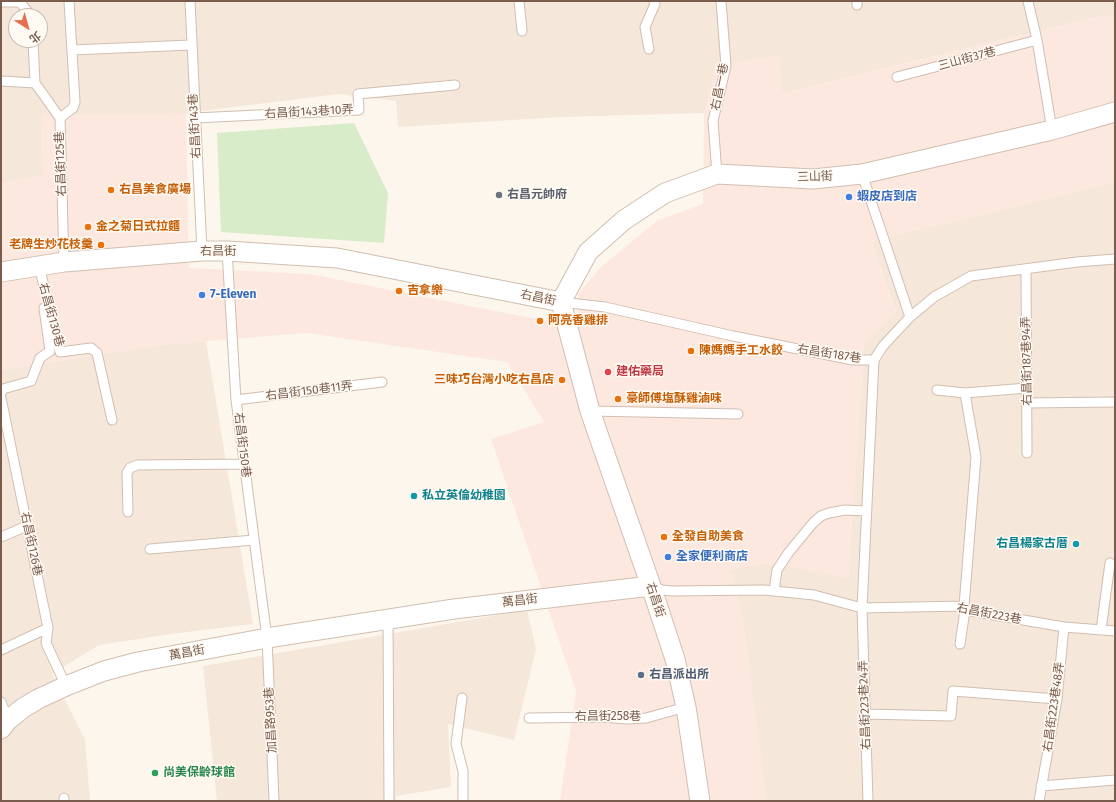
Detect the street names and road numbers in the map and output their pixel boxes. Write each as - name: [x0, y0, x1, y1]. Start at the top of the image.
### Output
- street label: 三山街37巷: [937, 44, 997, 74]
- street label: 右昌一巷: [708, 62, 732, 112]
- street label: 右昌街143巷: [186, 93, 204, 159]
- street label: 右昌街143巷10弄: [264, 102, 354, 122]
- street label: 右昌街125巷: [53, 131, 69, 197]
- street label: 三山街: [797, 169, 833, 185]
- street label: 右昌街: [200, 245, 236, 259]
- street label: 右昌街130巷: [36, 281, 66, 349]
- street label: 右昌街: [519, 287, 557, 309]
- street label: 右昌街187巷94弄: [1019, 316, 1035, 406]
- street label: 右昌街187巷: [796, 342, 862, 366]
- street label: 右昌街150巷11弄: [264, 378, 354, 404]
- street label: 右昌街150巷: [231, 411, 253, 479]
- street label: 右昌街126巷: [17, 510, 45, 578]
- street label: 右昌街: [643, 581, 667, 619]
- street label: 萬昌街: [501, 592, 539, 610]
- street label: 右昌街223巷: [955, 601, 1023, 627]
- street label: 萬昌街: [168, 642, 206, 664]
- street label: 右昌街223巷24弄: [856, 660, 874, 750]
- street label: 右昌街223巷48弄: [1041, 661, 1067, 753]
- street label: 加昌路953巷: [262, 687, 280, 753]
- street label: 右昌街258巷: [575, 710, 641, 724]

